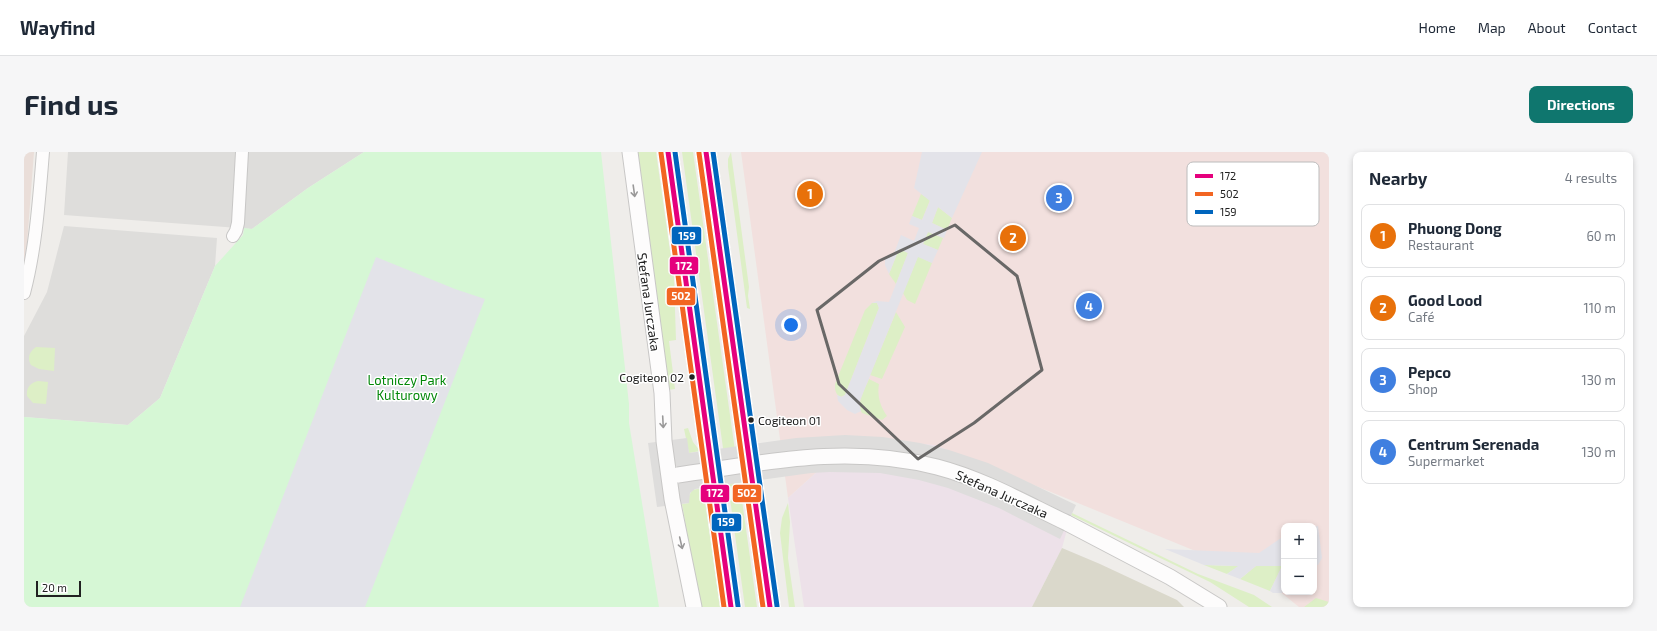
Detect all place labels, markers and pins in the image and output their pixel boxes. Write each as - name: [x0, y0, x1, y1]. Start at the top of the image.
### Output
- pin: 1: [797, 179, 823, 209]
- pin: 3: [1046, 183, 1072, 213]
- pin: 2: [1000, 223, 1026, 253]
- pin: 4: [1076, 291, 1102, 321]
- place label: Cogiteon 02: [619, 370, 684, 384]
- marker: Cogiteon 02: [687, 372, 697, 382]
- place label: Cogiteon 01: [758, 413, 821, 427]
- marker: Cogiteon 01: [746, 415, 756, 425]

